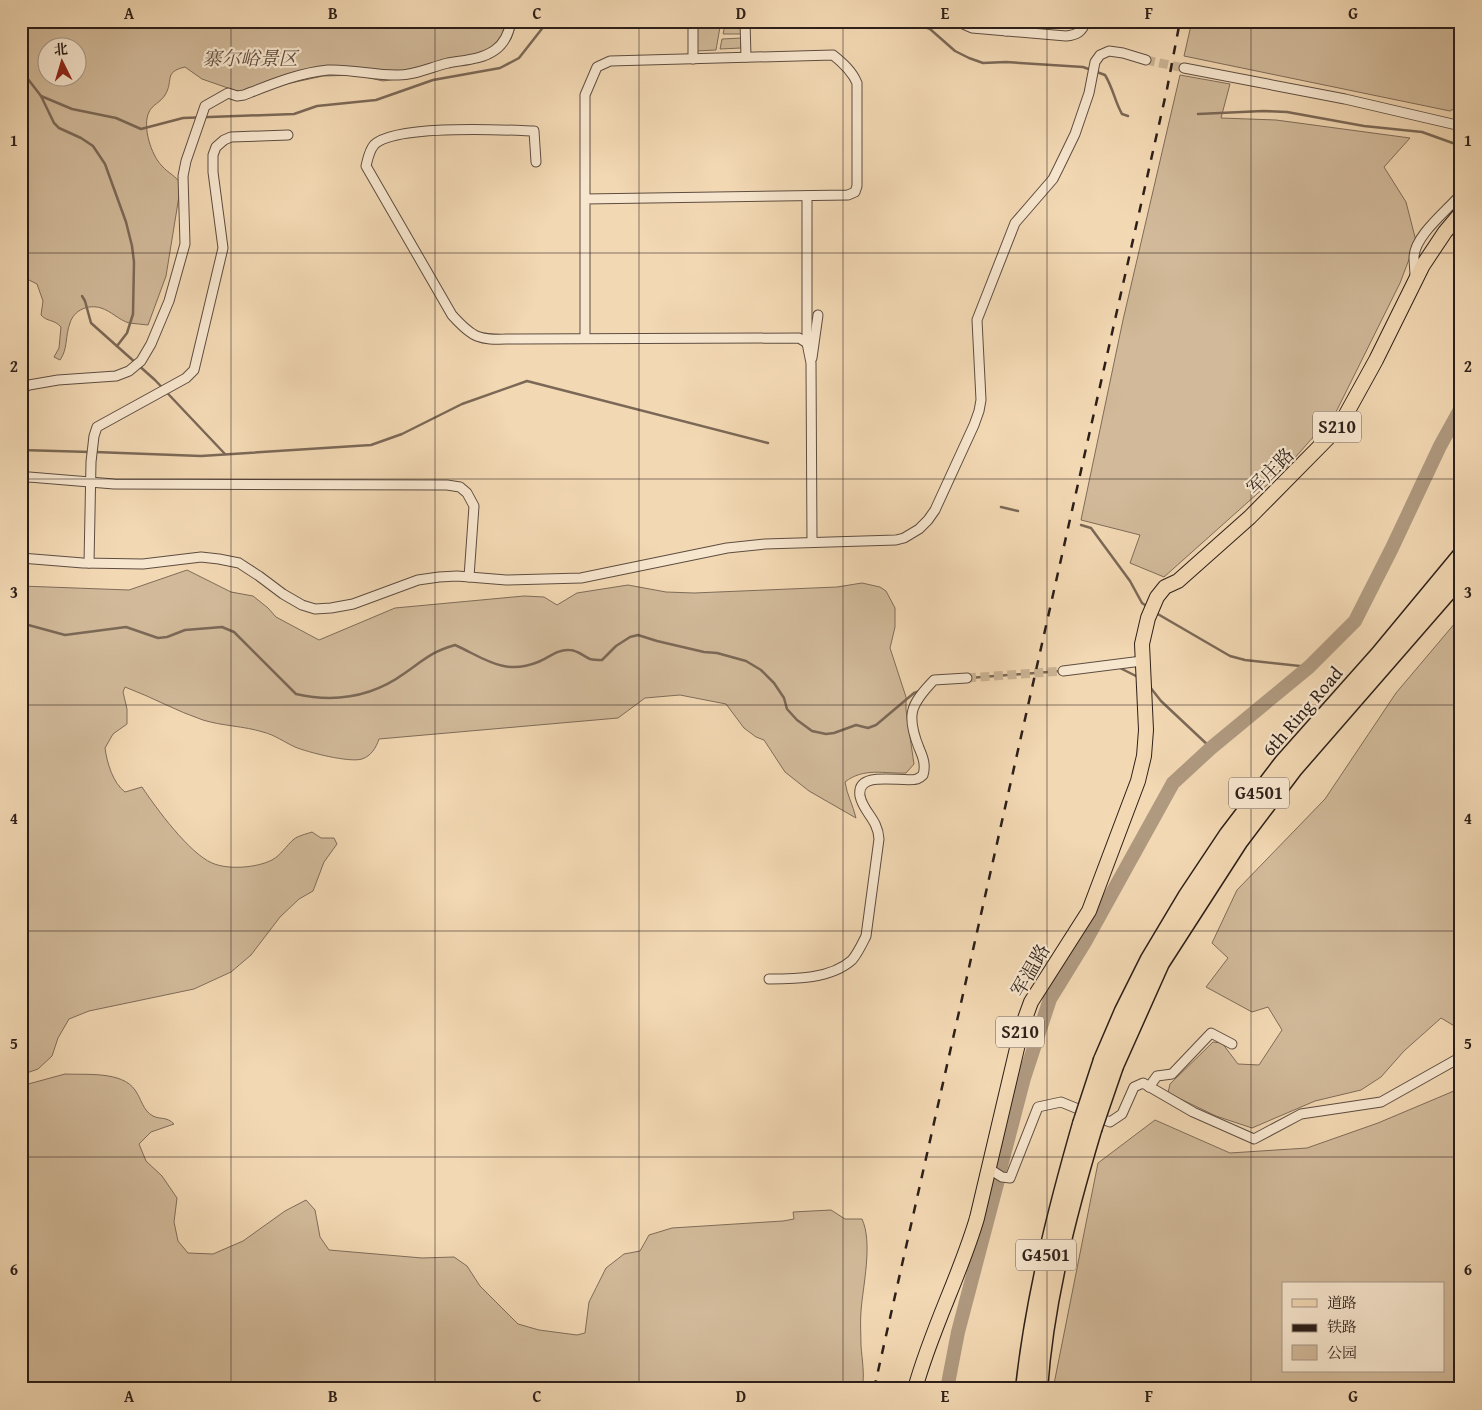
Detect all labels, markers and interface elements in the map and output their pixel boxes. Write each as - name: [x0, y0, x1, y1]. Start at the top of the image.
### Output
- text: A: [124, 1, 135, 25]
- text: B: [328, 1, 338, 25]
- text: C: [532, 1, 542, 25]
- text: D: [736, 1, 746, 25]
- text: E: [941, 1, 950, 25]
- text: F: [1145, 1, 1153, 25]
- text: G: [1348, 1, 1358, 25]
- north arrow: [38, 38, 88, 88]
- text: 北: [53, 38, 69, 60]
- park label: 寨尔峪景区: [202, 44, 300, 72]
- text: 1: [10, 128, 18, 152]
- text: 1: [1464, 128, 1472, 152]
- text: 2: [10, 354, 18, 378]
- text: 2: [1464, 354, 1472, 378]
- road number: S210: [1313, 412, 1361, 442]
- street label: 军庄路: [1240, 441, 1300, 501]
- text: 3: [10, 580, 18, 604]
- text: 3: [1464, 580, 1472, 604]
- street label: 6th Ring Road: [1255, 659, 1350, 762]
- road number: G4501: [1229, 778, 1289, 808]
- text: 4: [10, 806, 18, 830]
- text: 4: [1464, 806, 1472, 830]
- street label: 军温路: [1004, 938, 1056, 1002]
- road number: S210: [996, 1016, 1044, 1048]
- text: 5: [10, 1031, 18, 1055]
- text: 5: [1464, 1031, 1472, 1055]
- road number: G4501: [1016, 1240, 1076, 1270]
- text: 6: [10, 1257, 18, 1281]
- text: 6: [1464, 1257, 1472, 1281]
- legend: [1282, 1282, 1444, 1372]
- text: 道路: [1327, 1292, 1357, 1313]
- text: 铁路: [1327, 1316, 1357, 1337]
- text: 公园: [1327, 1342, 1357, 1363]
- text: A: [124, 1384, 135, 1408]
- text: B: [328, 1384, 338, 1408]
- text: C: [532, 1384, 542, 1408]
- text: D: [736, 1384, 746, 1408]
- text: E: [941, 1384, 950, 1408]
- text: F: [1145, 1384, 1153, 1408]
- text: G: [1348, 1384, 1358, 1408]

